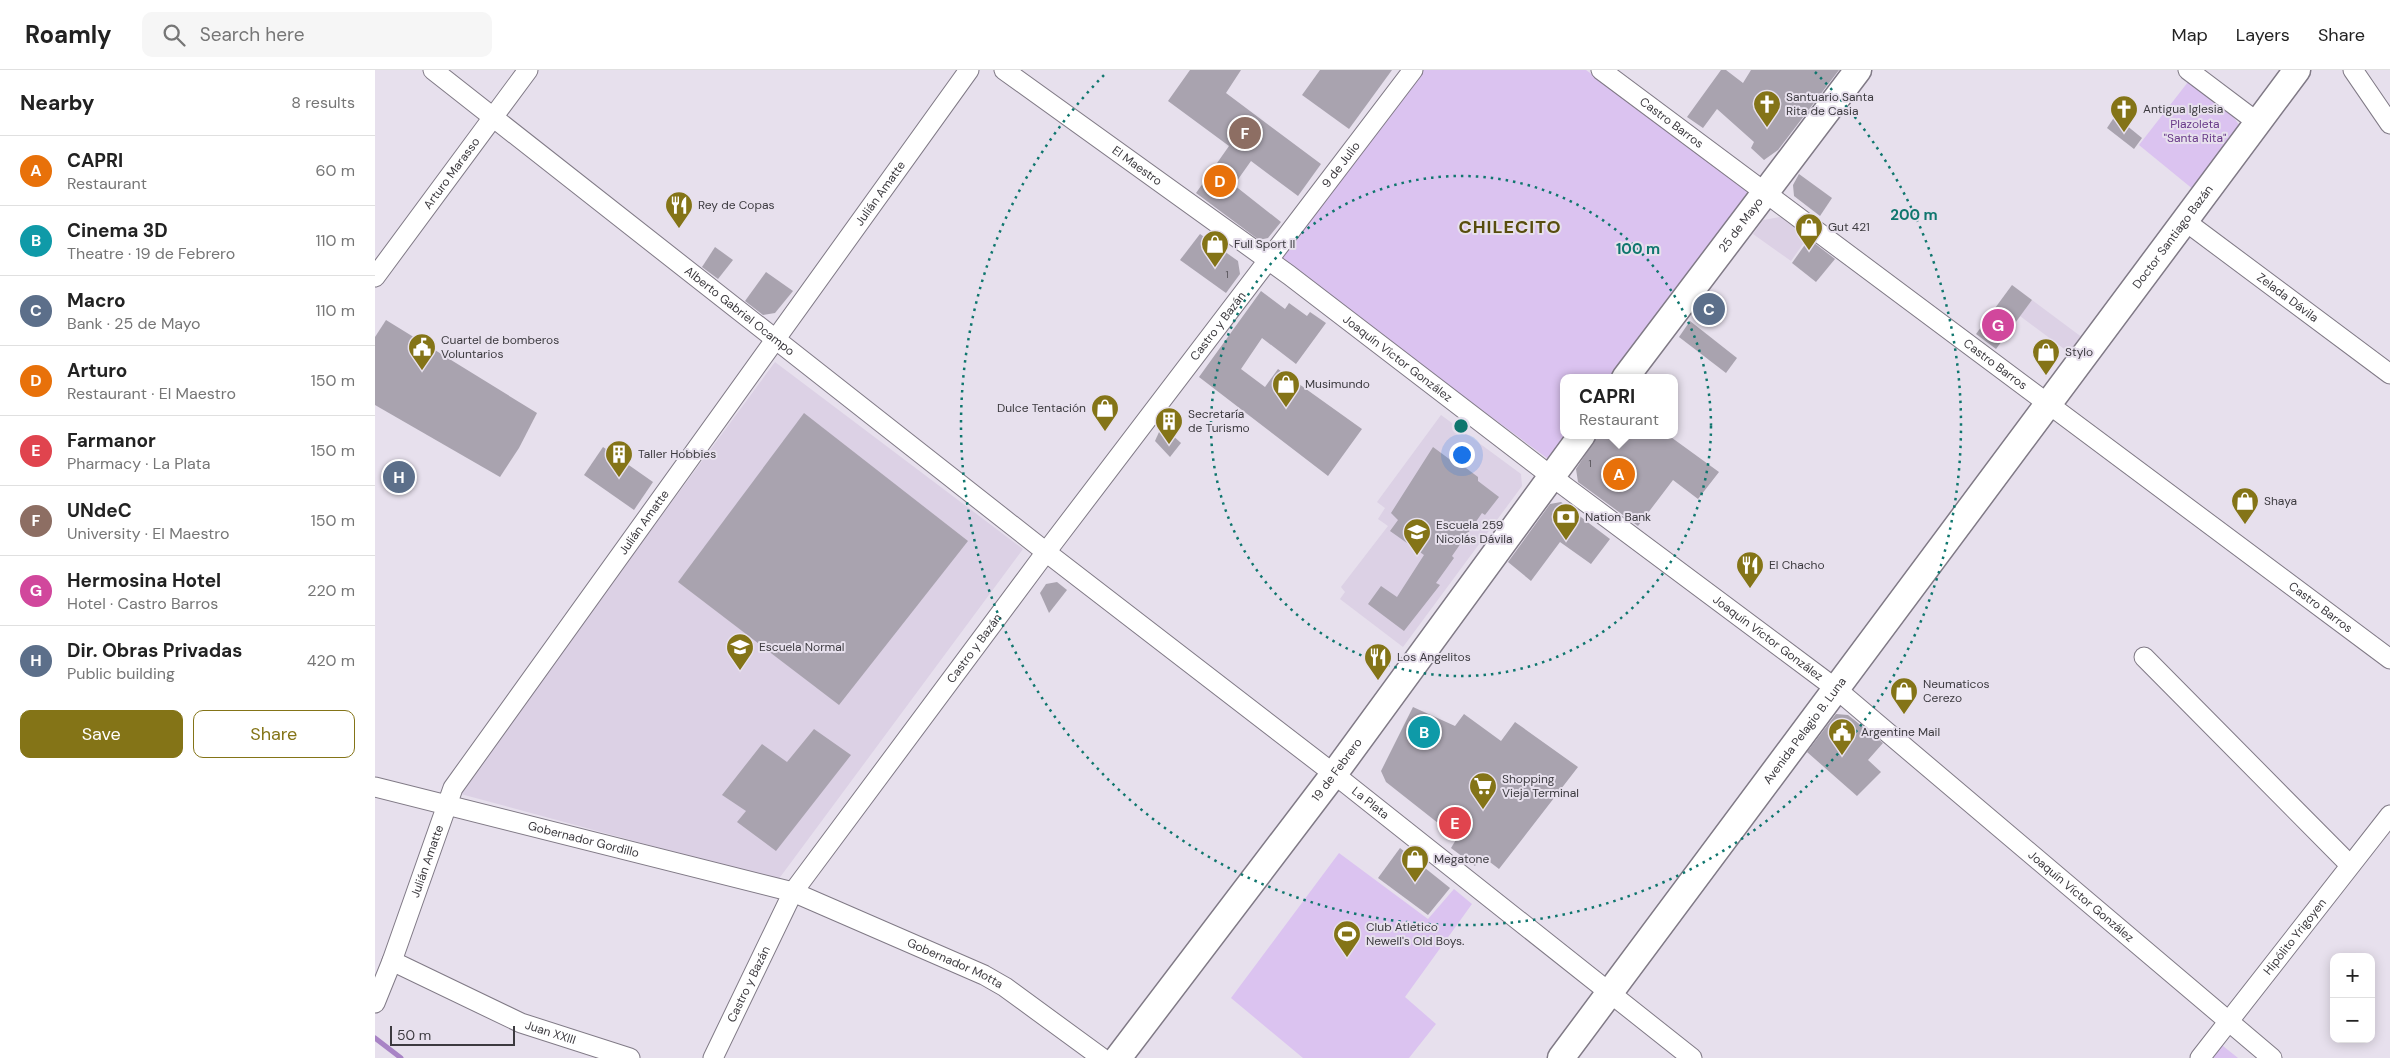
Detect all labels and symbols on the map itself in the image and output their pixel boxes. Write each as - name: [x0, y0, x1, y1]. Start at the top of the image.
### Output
- church icon: Santuario Santa Rita de Casia: [1752, 89, 1782, 128]
- place label: Santuario Santa Rita de Casia: [1786, 89, 1874, 119]
- street label: Castro Barros: [1636, 94, 1707, 152]
- church icon: Antigua Iglesia: [2109, 94, 2139, 133]
- place label: Antigua Iglesia: [2143, 101, 2223, 117]
- pin: F: [1229, 114, 1261, 152]
- park label: Plazoleta "Santa Rita": [2163, 116, 2227, 146]
- street label: Arturo Marasso: [420, 134, 483, 212]
- street label: 9 de Julio: [1318, 138, 1364, 191]
- street label: El Maestro: [1109, 142, 1165, 189]
- street label: Julián Amatte: [852, 158, 909, 229]
- pin: D: [1204, 162, 1236, 200]
- street label: Doctor Santiago Bazán: [2129, 182, 2217, 292]
- restaurant icon: Rey de Copas: [664, 190, 694, 229]
- street label: 25 de Mayo: [1715, 194, 1767, 256]
- place label: Rey de Copas: [698, 197, 775, 213]
- text: 200 m: [1890, 205, 1938, 225]
- shop icon: Gut 421: [1794, 212, 1824, 251]
- district label: CHILECITO: [1458, 215, 1562, 239]
- place label: Gut 421: [1828, 219, 1870, 235]
- shop icon: Full Sport II: [1200, 229, 1230, 268]
- place label: Full Sport II: [1234, 236, 1295, 252]
- text: 100 m: [1616, 239, 1660, 259]
- street label: Alberto Gabriel Ocampo: [681, 263, 798, 359]
- house number: 1: [1225, 268, 1229, 281]
- street label: Zelada Dávila: [2254, 269, 2322, 326]
- street label: Castro y Bazán: [1187, 288, 1250, 364]
- pin: C: [1693, 290, 1725, 328]
- pin: G: [1982, 306, 2014, 344]
- street label: Joaquín Víctor González: [1340, 311, 1456, 405]
- public building icon: Cuartel de bomberos Voluntarios: [407, 332, 437, 371]
- place label: Cuartel de bomberos Voluntarios: [441, 332, 559, 362]
- street label: Castro Barros: [1960, 335, 2030, 393]
- shop icon: Stylo: [2031, 337, 2061, 376]
- place label: Stylo: [2065, 344, 2093, 360]
- shop icon: Musimundo: [1271, 369, 1301, 408]
- place label: Musimundo: [1305, 376, 1370, 392]
- shop icon: Dulce Tentación: [1090, 393, 1120, 432]
- place label: Dulce Tentación: [997, 400, 1086, 416]
- building icon: Secretaría de Turismo: [1154, 406, 1184, 445]
- place label: Secretaría de Turismo: [1188, 406, 1250, 436]
- centre of rings: [1452, 417, 1470, 435]
- building icon: Taller Hobbies: [604, 439, 634, 478]
- your location: [1449, 442, 1475, 468]
- place label: Taller Hobbies: [638, 446, 716, 462]
- pin: A: [1603, 455, 1635, 493]
- house number: 1: [1588, 457, 1592, 470]
- pin: H: [383, 458, 415, 496]
- street label: Julián Amatte: [615, 486, 673, 558]
- shop icon: Shaya: [2230, 486, 2260, 525]
- place label: Shaya: [2264, 493, 2297, 509]
- bank icon: Nation Bank: [1551, 502, 1581, 541]
- place label: Nation Bank: [1585, 509, 1651, 525]
- school or university icon: Escuela 259 Nicolás Dávila: [1402, 517, 1432, 556]
- place label: Escuela 259 Nicolás Dávila: [1436, 517, 1513, 547]
- restaurant icon: El Chacho: [1735, 550, 1765, 589]
- place label: El Chacho: [1769, 557, 1825, 573]
- street label: Castro Barros: [2285, 578, 2356, 636]
- street label: Joaquín Víctor González: [1710, 592, 1826, 684]
- street label: Castro y Bazán: [943, 610, 1006, 686]
- school or university icon: Escuela Normal: [725, 632, 755, 671]
- place label: Escuela Normal: [759, 639, 845, 655]
- restaurant icon: Los Angelitos: [1363, 642, 1393, 681]
- place label: Los Angelitos: [1397, 649, 1471, 665]
- street label: Avenida Pelagio B. Luna: [1760, 674, 1850, 787]
- shop icon: Neumaticos Cerezo: [1889, 676, 1919, 715]
- place label: Neumaticos Cerezo: [1923, 676, 1990, 706]
- pin: B: [1408, 713, 1440, 751]
- public building icon: Argentine Mail: [1827, 717, 1857, 756]
- place label: Argentine Mail: [1861, 724, 1940, 740]
- street label: 19 de Febrero: [1308, 735, 1366, 805]
- supermarket icon: Shopping Vieja Terminal: [1468, 771, 1498, 810]
- place label: Shopping Vieja Terminal: [1502, 771, 1579, 801]
- street label: La Plata: [1349, 783, 1392, 823]
- pin: E: [1439, 804, 1471, 842]
- street label: Gobernador Gordillo: [526, 818, 641, 861]
- street label: Julián Amatte: [407, 823, 447, 900]
- shop icon: Megatone: [1400, 844, 1430, 883]
- street label: Joaquín Víctor González: [2025, 847, 2137, 946]
- place label: Megatone: [1434, 851, 1489, 867]
- street label: Hipólito Yrigoyen: [2260, 895, 2330, 978]
- sports icon: Club Atletico Newell's Old Boys.: [1332, 919, 1362, 958]
- place label: Club Atletico Newell's Old Boys.: [1366, 919, 1464, 949]
- street label: Gobernador Motta: [905, 935, 1006, 992]
- street label: Castro y Bazán: [723, 943, 774, 1025]
- street label: Juan XXIII: [523, 1017, 578, 1048]
- scale bar: [390, 1023, 515, 1046]

